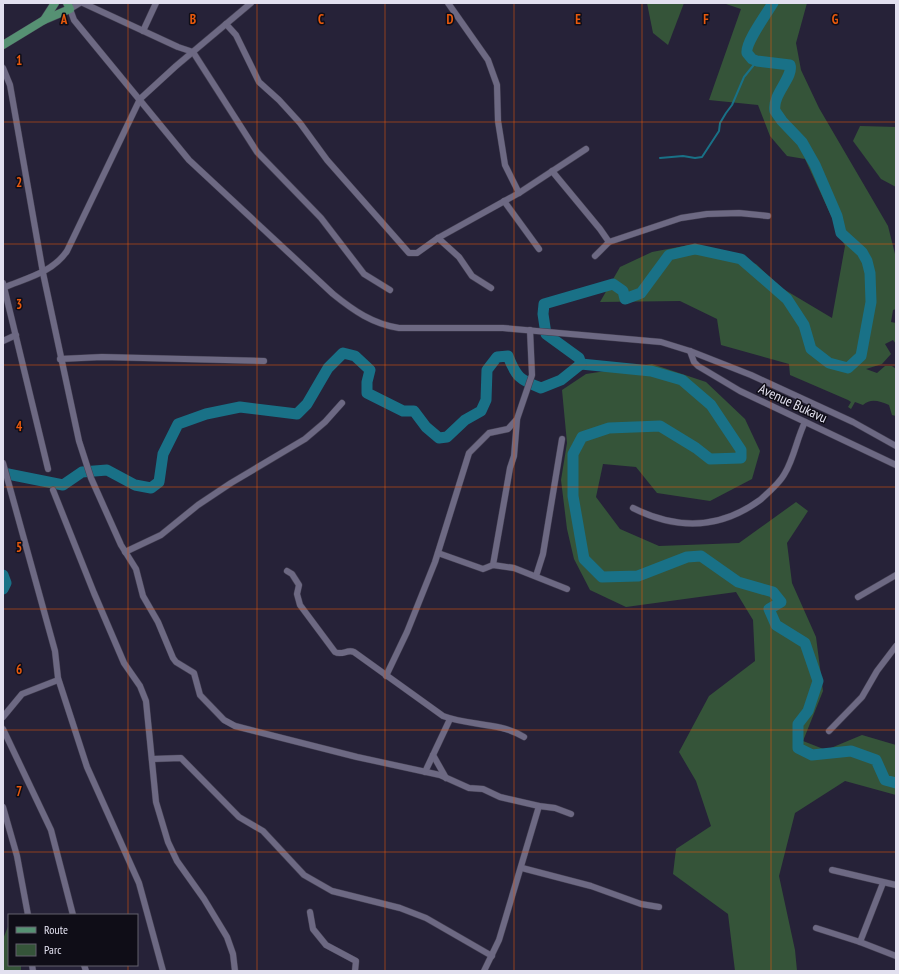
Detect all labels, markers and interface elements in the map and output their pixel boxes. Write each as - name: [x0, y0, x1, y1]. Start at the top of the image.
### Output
- text: A: [60, 11, 68, 28]
- text: B: [190, 11, 196, 28]
- text: C: [318, 11, 324, 28]
- text: D: [447, 11, 454, 28]
- text: E: [575, 11, 581, 28]
- text: F: [703, 11, 709, 28]
- text: G: [832, 11, 839, 28]
- text: 1: [16, 52, 22, 69]
- text: 2: [16, 174, 22, 191]
- text: 3: [16, 296, 22, 313]
- street label: Avenue Bukavu: [756, 379, 830, 427]
- text: 4: [16, 418, 23, 435]
- text: 5: [16, 539, 22, 556]
- text: 6: [16, 661, 22, 678]
- text: 7: [16, 783, 22, 800]
- legend: [8, 914, 138, 966]
- text: Route: [44, 922, 68, 937]
- text: Parc: [44, 942, 62, 957]

